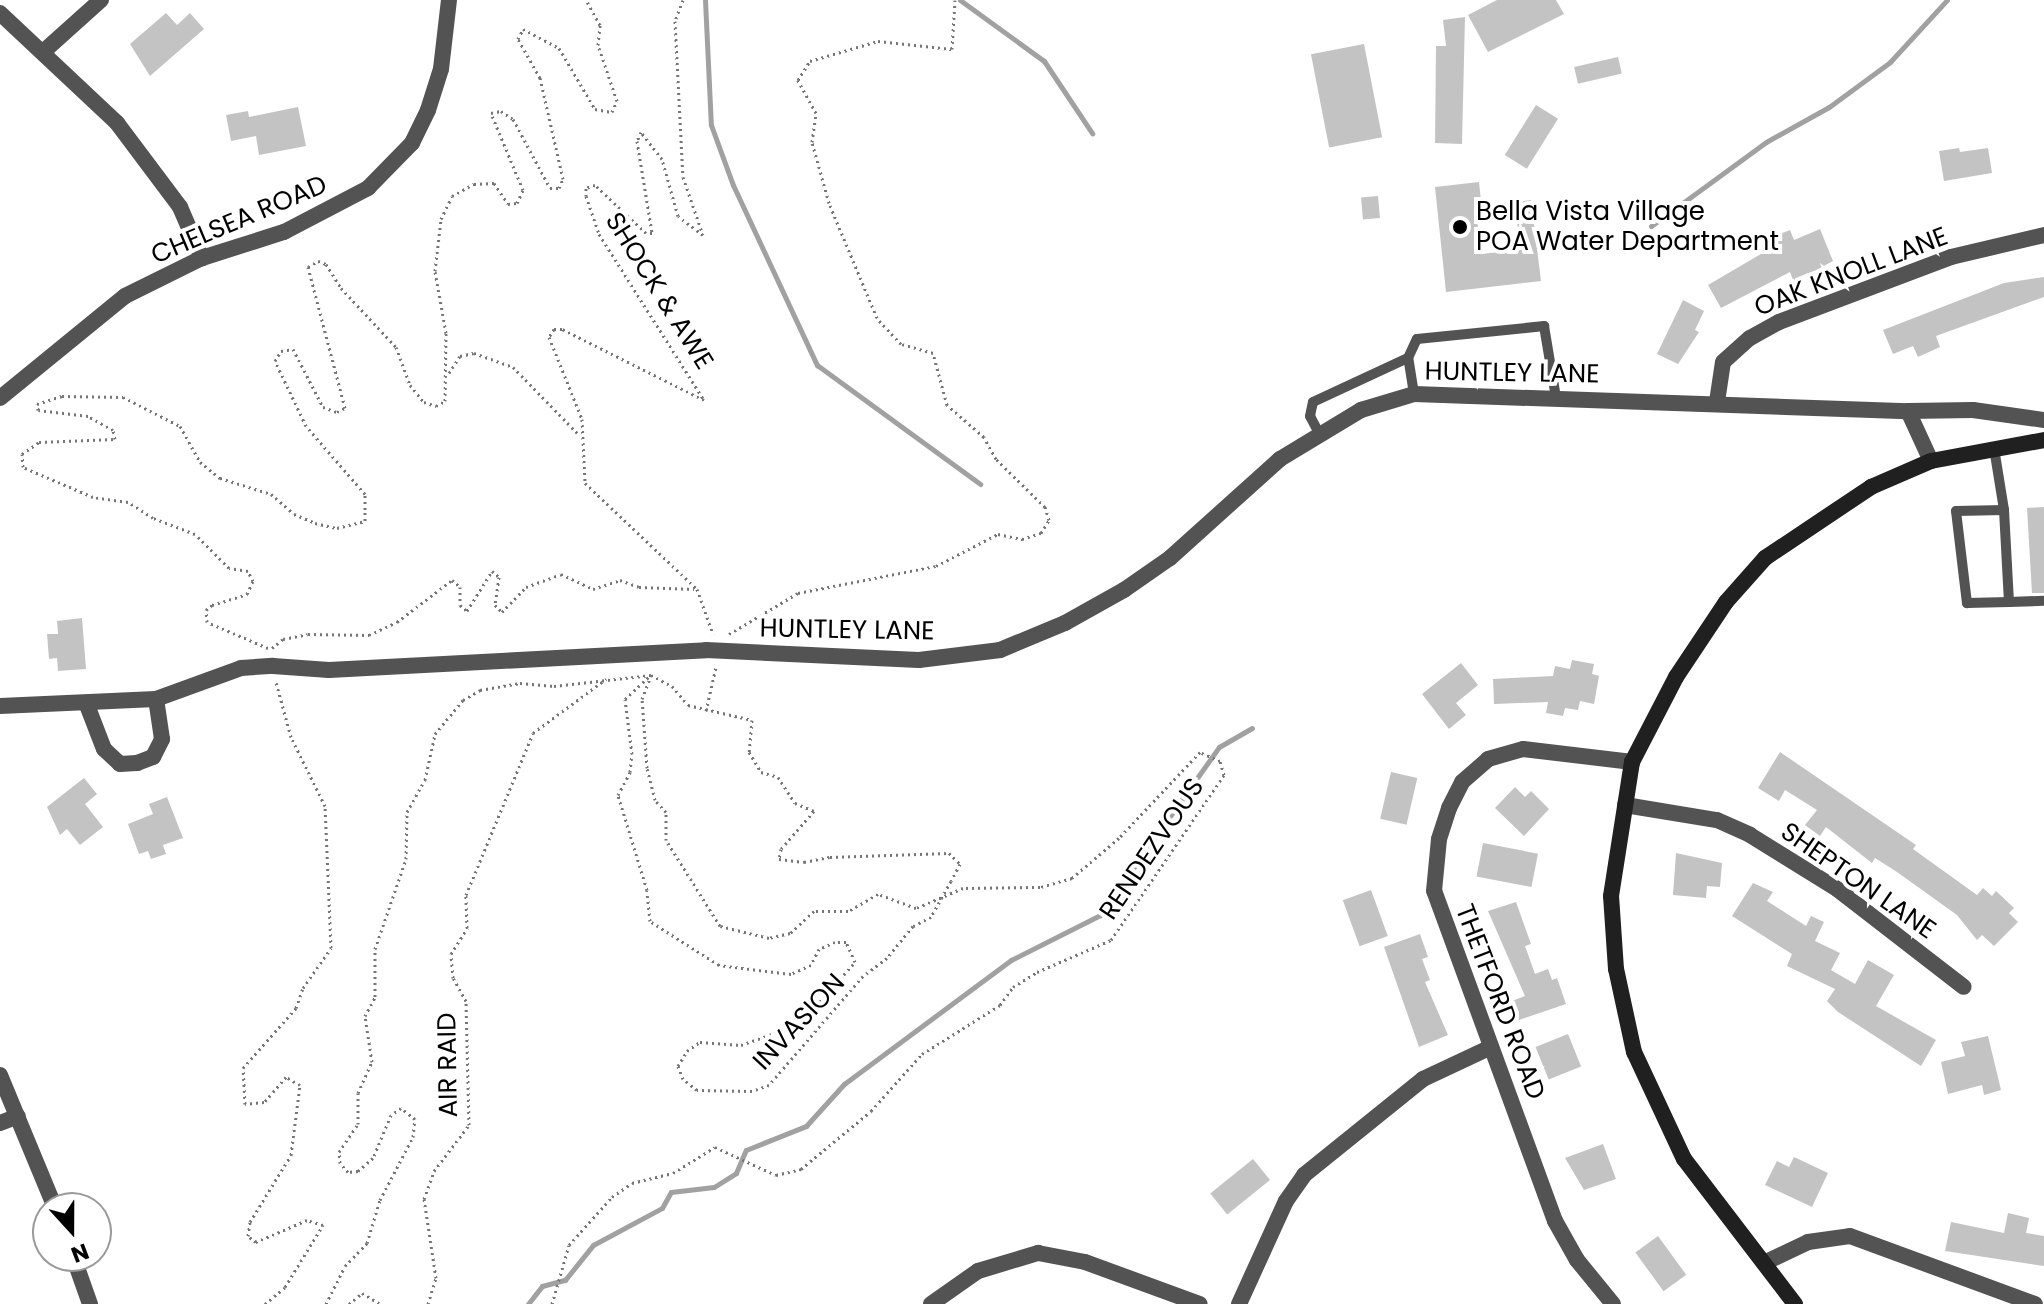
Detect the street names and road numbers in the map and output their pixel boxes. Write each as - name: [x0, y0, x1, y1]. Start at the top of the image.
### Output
- street label: CHELSEA ROAD: [146, 169, 332, 271]
- street label: SHOCK & AWE: [598, 207, 720, 375]
- street label: OAK KNOLL LANE: [1750, 221, 1952, 323]
- street label: HUNTLEY LANE: [1424, 356, 1600, 390]
- street label: HUNTLEY LANE: [759, 613, 935, 647]
- street label: RENDEZVOUS: [1093, 772, 1211, 926]
- street label: SHEPTON LANE: [1775, 816, 1941, 946]
- street label: THETFORD ROAD: [1448, 900, 1552, 1104]
- street label: INVASION: [747, 967, 851, 1077]
- street label: AIR RAID: [431, 1012, 465, 1118]

